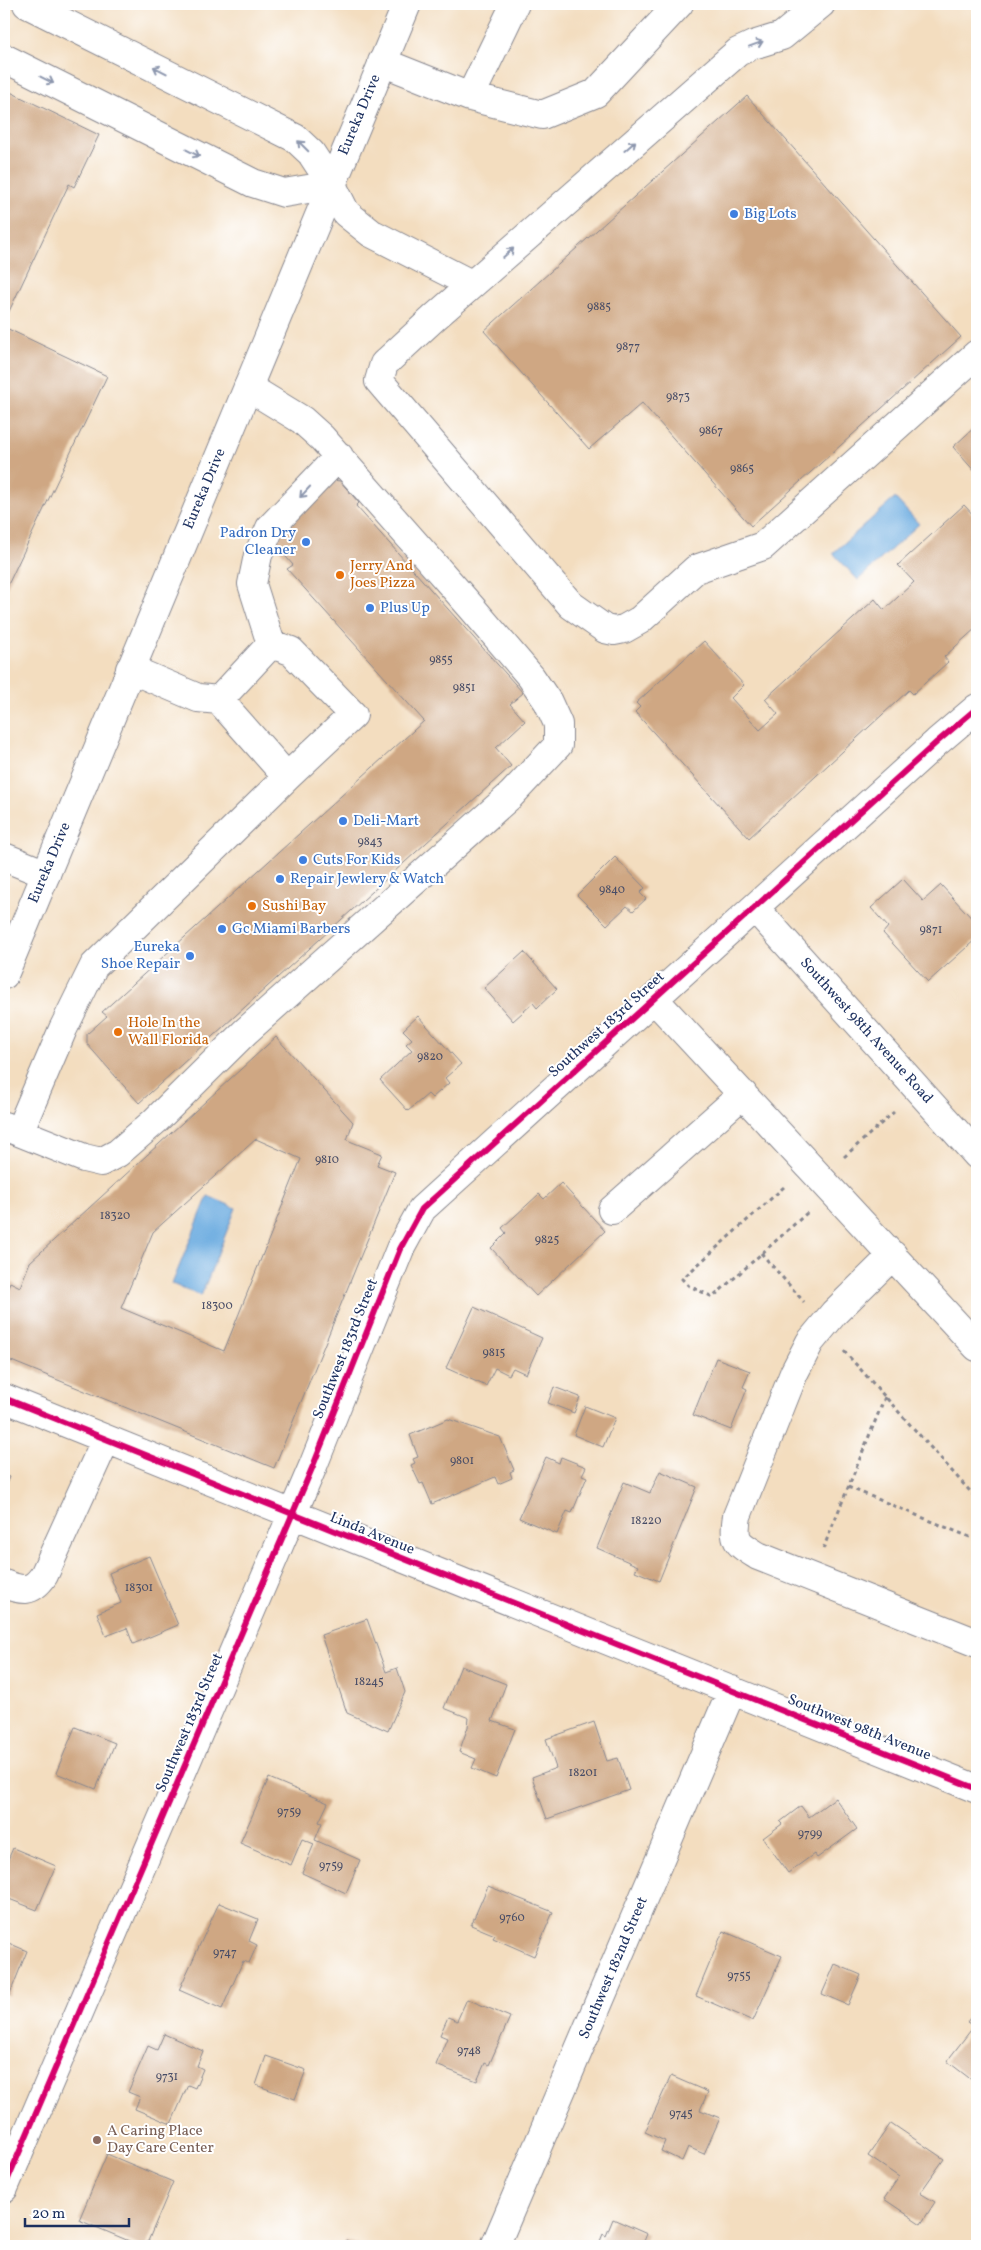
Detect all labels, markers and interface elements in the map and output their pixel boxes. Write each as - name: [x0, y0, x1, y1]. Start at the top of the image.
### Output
- one-way arrow: [748, 39, 763, 49]
- one-way arrow: [153, 65, 168, 74]
- street label: Eureka Drive: [334, 71, 386, 159]
- one-way arrow: [40, 75, 55, 85]
- one-way arrow: [297, 139, 309, 152]
- one-way arrow: [624, 140, 637, 152]
- one-way arrow: [185, 148, 200, 158]
- place label: Big Lots: [744, 204, 797, 225]
- marker: Big Lots: [728, 208, 740, 220]
- one-way arrow: [501, 247, 514, 258]
- house number: 9885: [587, 299, 611, 315]
- house number: 9877: [616, 339, 640, 355]
- house number: 9873: [666, 389, 690, 405]
- house number: 9867: [699, 423, 723, 439]
- street label: Eureka Drive: [179, 445, 231, 533]
- house number: 9865: [730, 461, 754, 477]
- one-way arrow: [299, 485, 311, 498]
- place label: Padron Dry Cleaner: [220, 523, 296, 561]
- marker: Padron Dry Cleaner: [300, 536, 312, 548]
- place label: Jerry And Joes Pizza: [350, 556, 415, 594]
- marker: Jerry And Joes Pizza: [334, 569, 346, 581]
- place label: Plus Up: [380, 598, 430, 619]
- marker: Plus Up: [364, 602, 376, 614]
- house number: 9855: [429, 652, 453, 668]
- house number: 9851: [453, 680, 475, 696]
- place label: Deli-Mart: [353, 811, 419, 832]
- marker: Deli-Mart: [337, 815, 349, 827]
- street label: Eureka Drive: [24, 819, 76, 907]
- house number: 9843: [358, 834, 382, 850]
- place label: Cuts For Kids: [313, 850, 400, 871]
- marker: Cuts For Kids: [297, 854, 309, 866]
- place label: Repair Jewlery & Watch: [290, 869, 444, 890]
- marker: Repair Jewlery & Watch: [274, 873, 286, 885]
- house number: 9840: [599, 882, 625, 898]
- place label: Sushi Bay: [262, 896, 326, 917]
- marker: Sushi Bay: [246, 900, 258, 912]
- place label: Gc Miami Barbers: [232, 919, 351, 940]
- house number: 9871: [920, 922, 942, 938]
- marker: Gc Miami Barbers: [216, 923, 228, 935]
- place label: Eureka Shoe Repair: [101, 937, 180, 975]
- marker: Eureka Shoe Repair: [184, 950, 196, 962]
- street label: Southwest 98th Avenue Road: [795, 953, 937, 1109]
- street label: Southwest 183rd Street: [544, 967, 670, 1083]
- place label: Hole In the Wall Florida: [128, 1013, 209, 1051]
- marker: Hole In the Wall Florida: [112, 1026, 124, 1038]
- house number: 9820: [417, 1049, 443, 1065]
- house number: 9810: [315, 1152, 339, 1168]
- house number: 18320: [100, 1208, 130, 1224]
- house number: 9825: [535, 1232, 559, 1248]
- street label: Southwest 183rd Street: [308, 1276, 384, 1422]
- house number: 18300: [201, 1298, 233, 1314]
- house number: 9815: [483, 1345, 506, 1361]
- house number: 9801: [450, 1453, 474, 1469]
- street label: Linda Avenue: [326, 1507, 418, 1561]
- house number: 18220: [631, 1513, 661, 1529]
- house number: 18301: [125, 1580, 153, 1596]
- street label: Southwest 183rd Street: [151, 1650, 229, 1796]
- house number: 18245: [354, 1674, 384, 1690]
- street label: Southwest 98th Avenue: [784, 1690, 934, 1766]
- house number: 18201: [569, 1765, 597, 1781]
- house number: 9759: [277, 1804, 301, 1820]
- house number: 9799: [798, 1826, 822, 1842]
- house number: 9759: [319, 1858, 343, 1874]
- street label: Southwest 182nd Street: [574, 1894, 654, 2042]
- house number: 9760: [499, 1910, 525, 1926]
- house number: 9747: [213, 1945, 237, 1961]
- house number: 9755: [727, 1968, 751, 1984]
- house number: 9748: [457, 2043, 481, 2059]
- house number: 9731: [156, 2069, 178, 2085]
- house number: 9745: [669, 2106, 693, 2122]
- place label: A Caring Place Day Care Center: [107, 2121, 214, 2159]
- marker: A Caring Place Day Care Center: [91, 2134, 103, 2146]
- scale bar: [25, 2195, 129, 2227]
- text: 20 m: [32, 2204, 65, 2225]

